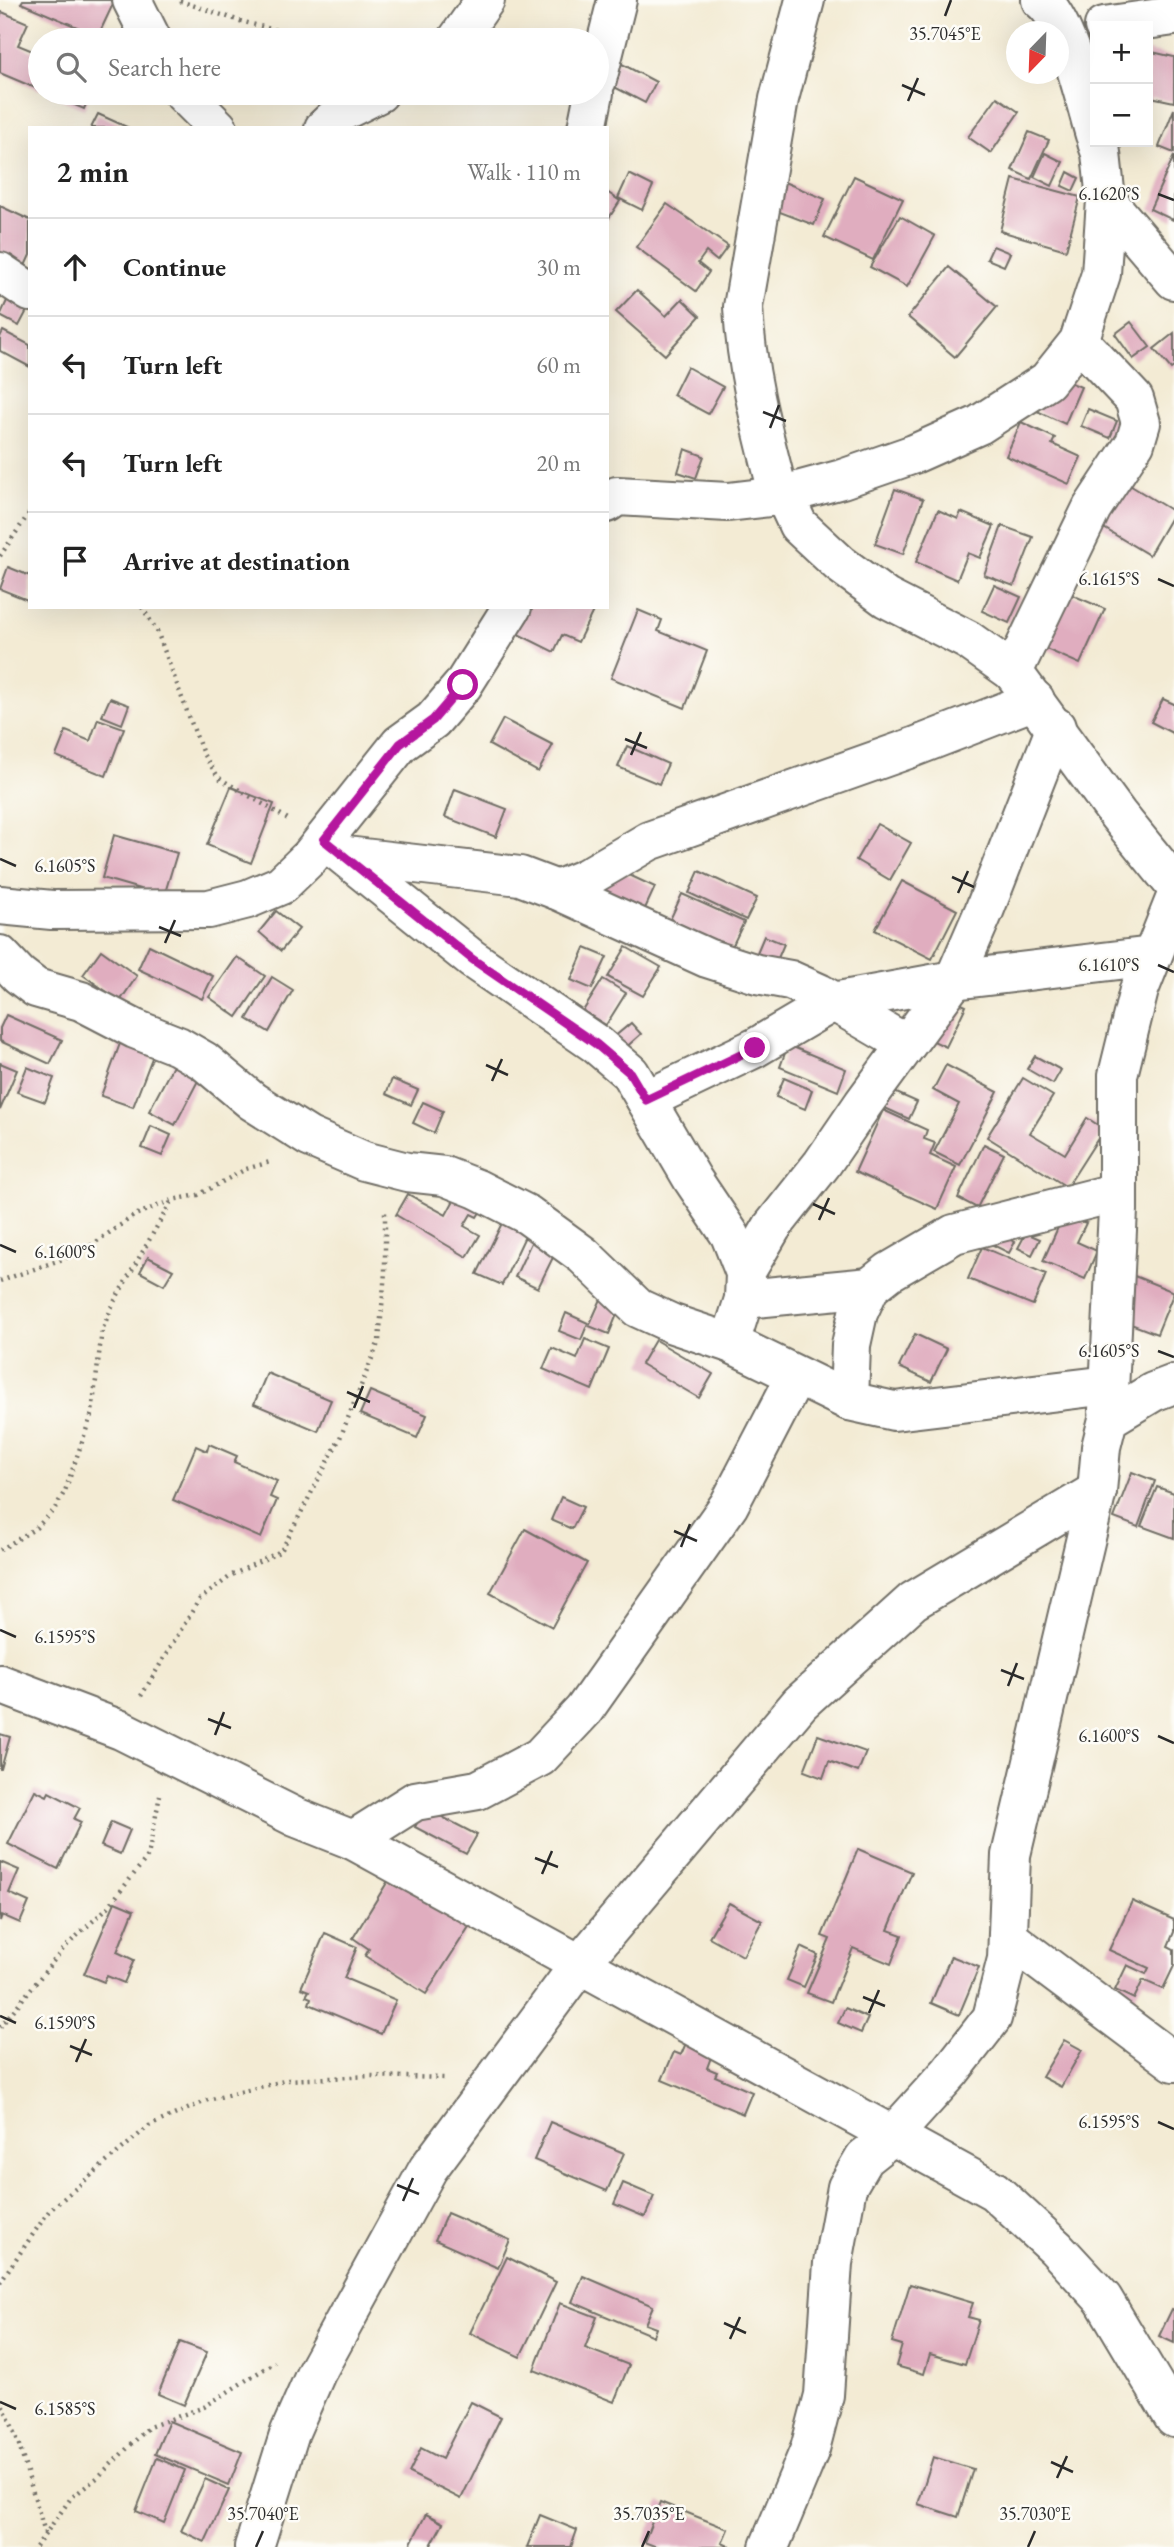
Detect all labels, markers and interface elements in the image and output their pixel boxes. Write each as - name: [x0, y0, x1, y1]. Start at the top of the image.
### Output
- north arrow: [1006, 21, 1069, 84]
- map controls: [1090, 21, 1153, 147]
- button: +: [1090, 21, 1153, 84]
- text: 35.7045°E: [909, 22, 981, 45]
- search box: [28, 28, 609, 105]
- icon: search: [52, 48, 90, 86]
- text: Search here: [108, 50, 221, 84]
- button: −: [1090, 84, 1153, 147]
- text: 2 min: [56, 152, 129, 191]
- text: Walk · 110 m: [467, 157, 581, 187]
- text: 6.1620°S: [1079, 182, 1139, 205]
- icon: ahead: [56, 248, 94, 286]
- text: Continue: [123, 250, 226, 284]
- text: 30 m: [536, 252, 581, 282]
- icon: left: [56, 346, 94, 384]
- text: Turn left: [123, 348, 222, 382]
- text: 60 m: [536, 350, 581, 380]
- icon: left: [56, 444, 94, 482]
- text: Turn left: [123, 446, 222, 480]
- text: 20 m: [536, 448, 581, 478]
- icon: arrive: [56, 542, 94, 580]
- text: Arrive at destination: [123, 544, 350, 578]
- text: 6.1615°S: [1079, 567, 1139, 590]
- route start: [447, 669, 478, 700]
- text: 6.1605°S: [35, 854, 95, 877]
- text: 6.1610°S: [1079, 953, 1139, 976]
- route end: [739, 1032, 770, 1063]
- text: 6.1600°S: [35, 1240, 95, 1263]
- text: 6.1605°S: [1079, 1339, 1139, 1362]
- text: 6.1595°S: [35, 1625, 95, 1648]
- text: 6.1600°S: [1079, 1724, 1139, 1747]
- text: 6.1590°S: [35, 2011, 95, 2034]
- text: 6.1595°S: [1079, 2110, 1139, 2133]
- text: 6.1585°S: [35, 2397, 95, 2420]
- text: 35.7040°E: [227, 2502, 299, 2525]
- text: 35.7035°E: [613, 2502, 685, 2525]
- text: 35.7030°E: [999, 2502, 1071, 2525]

